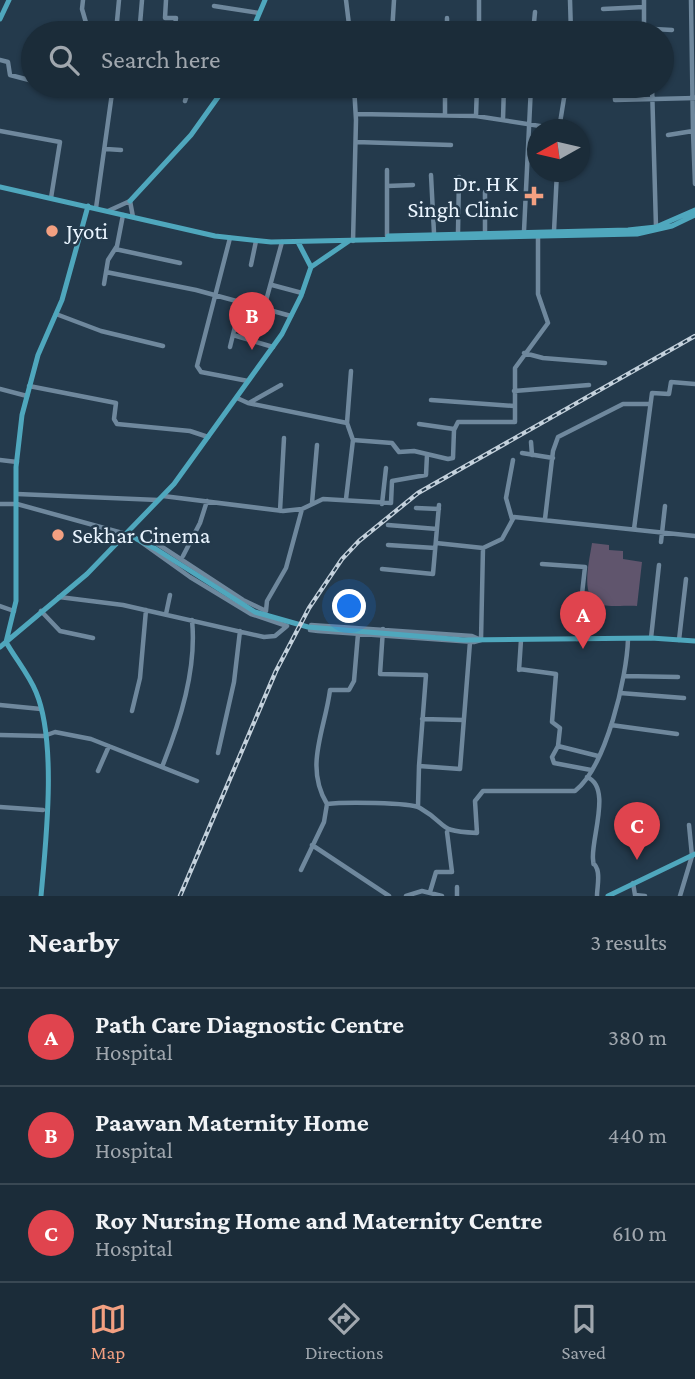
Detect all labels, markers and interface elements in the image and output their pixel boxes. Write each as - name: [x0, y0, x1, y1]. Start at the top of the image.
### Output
- search box: [21, 21, 674, 98]
- icon: search: [45, 41, 83, 79]
- text: Search here: [101, 45, 220, 74]
- north arrow: [527, 119, 590, 182]
- place label: Dr. H K Singh Clinic: [408, 170, 519, 222]
- marker: Dr. H K Singh Clinic: [524, 186, 544, 206]
- place label: Jyoti: [64, 218, 108, 244]
- marker: Jyoti: [44, 223, 60, 239]
- pin: B: [229, 292, 275, 350]
- place label: Sekhar Cinema: [72, 522, 211, 548]
- marker: Sekhar Cinema: [50, 527, 66, 543]
- your location: [332, 589, 366, 623]
- pin: A: [560, 591, 606, 649]
- pin: C: [614, 802, 660, 860]
- text: Nearby: [28, 925, 119, 958]
- text: 3 results: [590, 929, 667, 955]
- text: Path Care Diagnostic Centre: [95, 1010, 404, 1039]
- text: A: [44, 1024, 58, 1050]
- text: 380 m: [608, 1024, 667, 1050]
- text: Hospital: [95, 1039, 173, 1065]
- text: Paawan Maternity Home: [95, 1108, 369, 1137]
- text: B: [44, 1122, 58, 1148]
- text: 440 m: [608, 1122, 667, 1148]
- text: Hospital: [95, 1137, 173, 1163]
- text: Roy Nursing Home and Maternity Centre: [95, 1206, 542, 1235]
- text: C: [44, 1220, 58, 1246]
- text: 610 m: [612, 1220, 667, 1246]
- text: Hospital: [95, 1235, 173, 1261]
- tab: Map: [89, 1300, 127, 1363]
- tab: Directions: [305, 1300, 384, 1363]
- tab: Saved: [561, 1300, 606, 1363]

